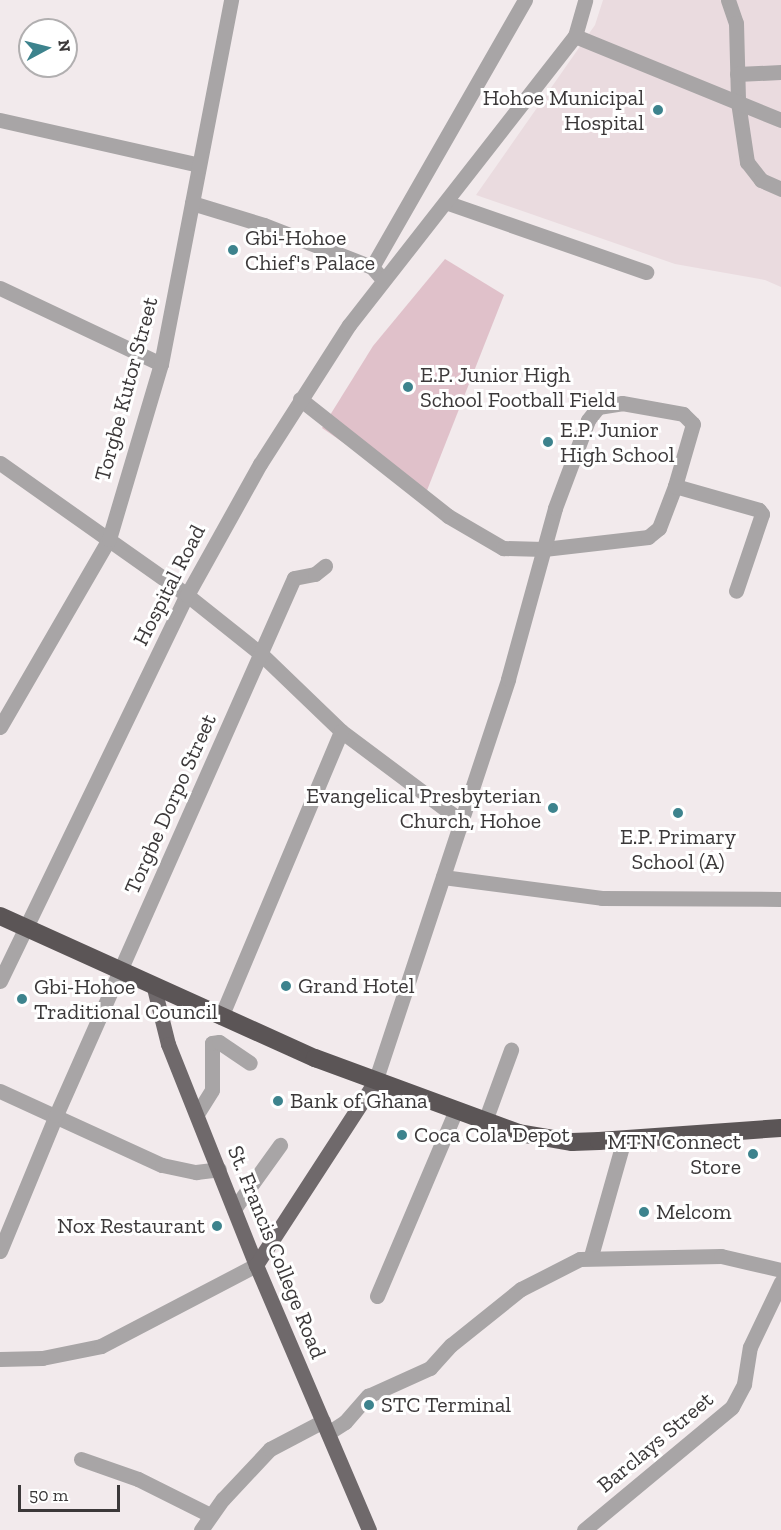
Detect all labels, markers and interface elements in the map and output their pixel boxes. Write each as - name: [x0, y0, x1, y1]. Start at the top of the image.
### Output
- north arrow: [18, 18, 78, 78]
- text: N: [54, 39, 75, 53]
- place label: Hohoe Municipal Hospital: [483, 84, 644, 136]
- marker: Hohoe Municipal Hospital: [649, 101, 667, 119]
- place label: Gbi-Hohoe Chief's Palace: [245, 224, 375, 276]
- marker: Gbi-Hohoe Chief's Palace: [226, 243, 240, 257]
- street label: Torgbe Kutor Street: [89, 294, 163, 484]
- place label: E.P. Junior High School Football Field: [420, 361, 616, 412]
- marker: E.P. Junior High School Football Field: [401, 380, 415, 394]
- place label: E.P. Junior High School: [560, 416, 675, 468]
- marker: E.P. Junior High School: [541, 435, 555, 449]
- street label: Hospital Road: [127, 520, 211, 650]
- street label: Torgbe Dorpo Street: [118, 710, 222, 898]
- place label: Evangelical Presbyterian Church, Hohoe: [306, 782, 541, 834]
- marker: Evangelical Presbyterian Church, Hohoe: [546, 801, 560, 815]
- marker: E.P. Primary School (A): [671, 806, 685, 820]
- place label: E.P. Primary School (A): [620, 823, 736, 874]
- place label: Gbi-Hohoe Traditional Council: [34, 973, 218, 1024]
- place label: Grand Hotel: [298, 973, 414, 999]
- marker: Grand Hotel: [279, 979, 293, 993]
- marker: Gbi-Hohoe Traditional Council: [15, 992, 29, 1006]
- place label: Bank of Ghana: [290, 1088, 428, 1114]
- marker: Bank of Ghana: [271, 1094, 285, 1108]
- place label: Coca Cola Depot: [414, 1122, 570, 1148]
- marker: Coca Cola Depot: [395, 1128, 409, 1142]
- place label: MTN Connect Store: [607, 1128, 741, 1180]
- street label: St. Francis College Road: [222, 1142, 332, 1362]
- marker: MTN Connect Store: [746, 1147, 760, 1161]
- place label: Melcom: [656, 1199, 732, 1225]
- marker: Melcom: [637, 1205, 651, 1219]
- place label: Nox Restaurant: [57, 1213, 205, 1239]
- marker: Nox Restaurant: [210, 1219, 224, 1233]
- street label: Barclays Street: [592, 1386, 718, 1498]
- place label: STC Terminal: [381, 1392, 512, 1418]
- marker: STC Terminal: [362, 1398, 376, 1412]
- scale bar: [21, 1473, 123, 1511]
- text: 50 m: [29, 1484, 68, 1506]

